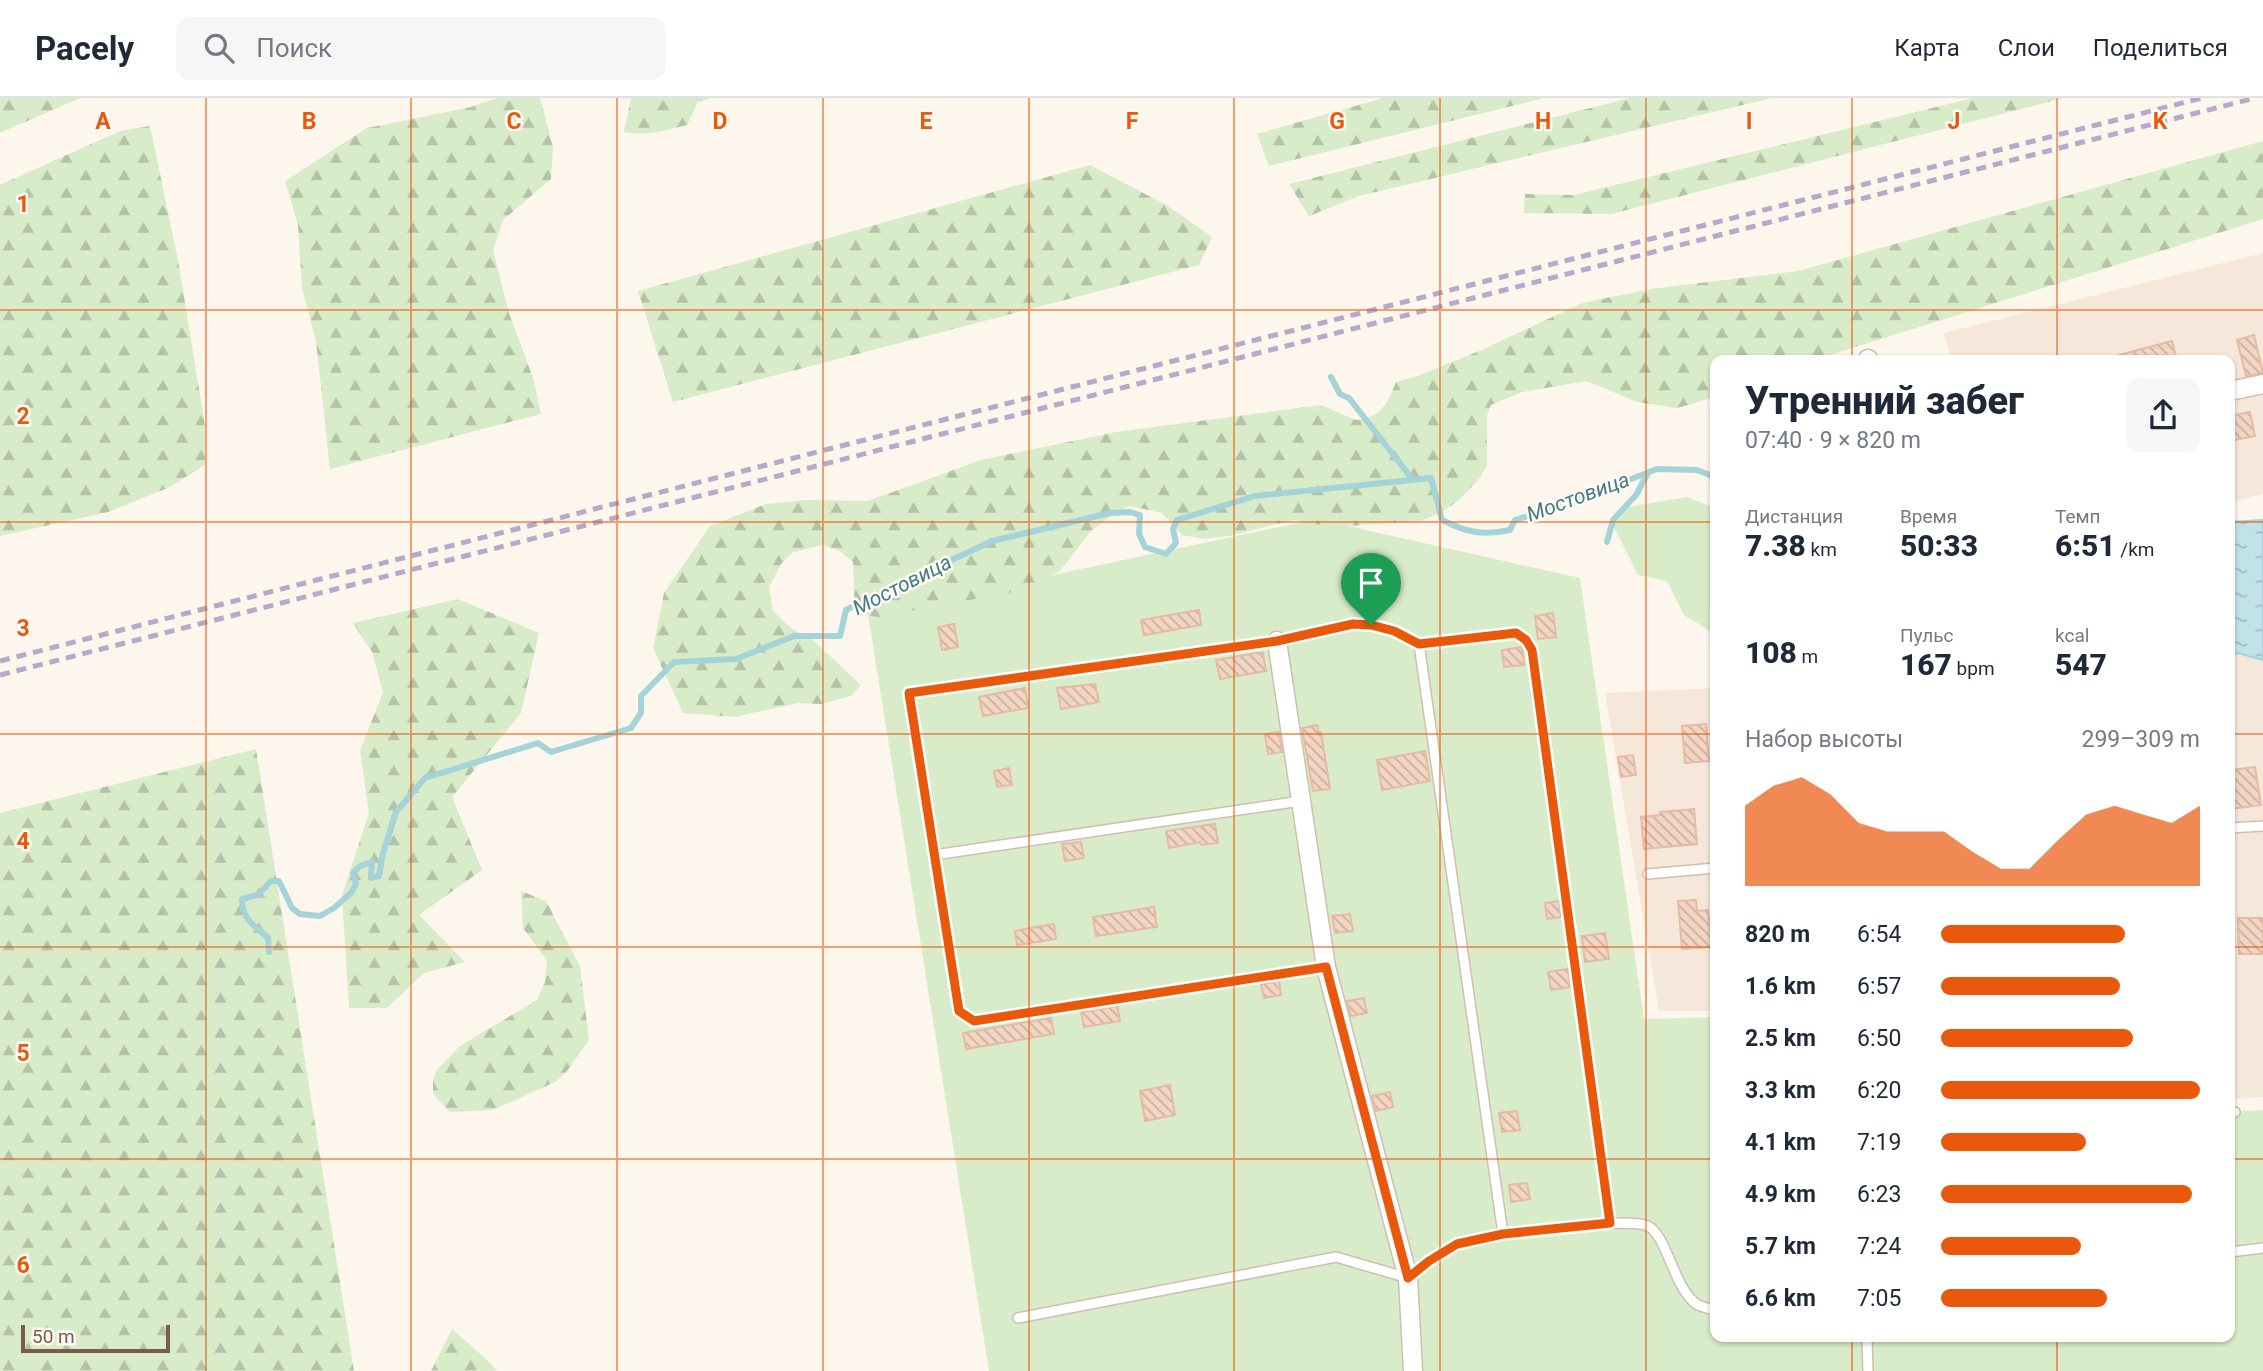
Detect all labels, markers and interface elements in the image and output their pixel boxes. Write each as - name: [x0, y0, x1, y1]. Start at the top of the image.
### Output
- search box: [176, 17, 666, 80]
- text: Pacely: [35, 29, 134, 68]
- icon: search: [200, 29, 238, 67]
- text: Поиск: [256, 33, 332, 63]
- text: Карта: [1894, 34, 1960, 62]
- text: Слои: [1998, 34, 2055, 62]
- text: Поделиться: [2093, 34, 2228, 62]
- text: A: [95, 108, 111, 135]
- text: B: [302, 108, 316, 135]
- text: C: [506, 108, 522, 135]
- text: D: [713, 108, 727, 135]
- text: E: [920, 108, 933, 135]
- text: F: [1126, 108, 1139, 135]
- text: G: [1329, 108, 1345, 135]
- text: H: [1535, 108, 1551, 135]
- text: I: [1746, 108, 1752, 135]
- text: J: [1948, 108, 1960, 135]
- text: K: [2153, 108, 2168, 135]
- text: 1: [16, 191, 30, 218]
- button: share: [2126, 378, 2200, 452]
- text: Утренний забег: [1745, 379, 2024, 423]
- text: 2: [16, 403, 30, 430]
- text: 07:40 · 9 × 820 m: [1745, 427, 1921, 454]
- water label: Мостовица: [1523, 467, 1633, 527]
- text: Дистанция: [1745, 505, 1843, 528]
- text: Время: [1900, 505, 1957, 528]
- text: Темп: [2055, 505, 2101, 528]
- text: 7.38: [1745, 528, 1806, 563]
- text: 50:33: [1900, 528, 1978, 563]
- text: 6:51: [2055, 528, 2116, 563]
- text: km: [1806, 538, 1837, 561]
- text: /km: [2116, 538, 2155, 561]
- water label: Мостовица: [849, 550, 955, 620]
- pin: [1341, 553, 1401, 625]
- icon: arrive: [1352, 564, 1390, 602]
- text: 3: [16, 615, 30, 642]
- text: Пульс: [1900, 624, 1953, 647]
- text: kcal: [2055, 624, 2089, 647]
- text: 108: [1745, 635, 1797, 670]
- text: m: [1797, 645, 1818, 668]
- text: 167: [1900, 647, 1952, 682]
- text: 547: [2055, 647, 2107, 682]
- text: bpm: [1952, 657, 1995, 680]
- text: Набор высоты: [1745, 726, 1903, 753]
- text: 299–309 m: [2081, 726, 2200, 753]
- text: 4: [16, 828, 30, 855]
- text: 820 m: [1745, 921, 1810, 948]
- text: 6:54: [1857, 921, 1901, 948]
- text: 1.6 km: [1745, 973, 1816, 1000]
- text: 6:57: [1857, 973, 1901, 1000]
- text: 2.5 km: [1745, 1025, 1816, 1052]
- text: 6:50: [1857, 1025, 1901, 1052]
- text: 5: [16, 1040, 30, 1067]
- text: 3.3 km: [1745, 1077, 1816, 1104]
- text: 6:20: [1857, 1077, 1901, 1104]
- text: 4.1 km: [1745, 1129, 1816, 1156]
- text: 7:19: [1857, 1129, 1901, 1156]
- text: 4.9 km: [1745, 1181, 1816, 1208]
- text: 6:23: [1857, 1181, 1901, 1208]
- text: 5.7 km: [1745, 1233, 1816, 1260]
- text: 7:24: [1857, 1233, 1901, 1260]
- text: 6: [16, 1252, 30, 1279]
- text: 6.6 km: [1745, 1285, 1816, 1312]
- text: 7:05: [1857, 1285, 1901, 1312]
- scale bar: [21, 1322, 170, 1354]
- text: 50 m: [32, 1325, 75, 1348]

